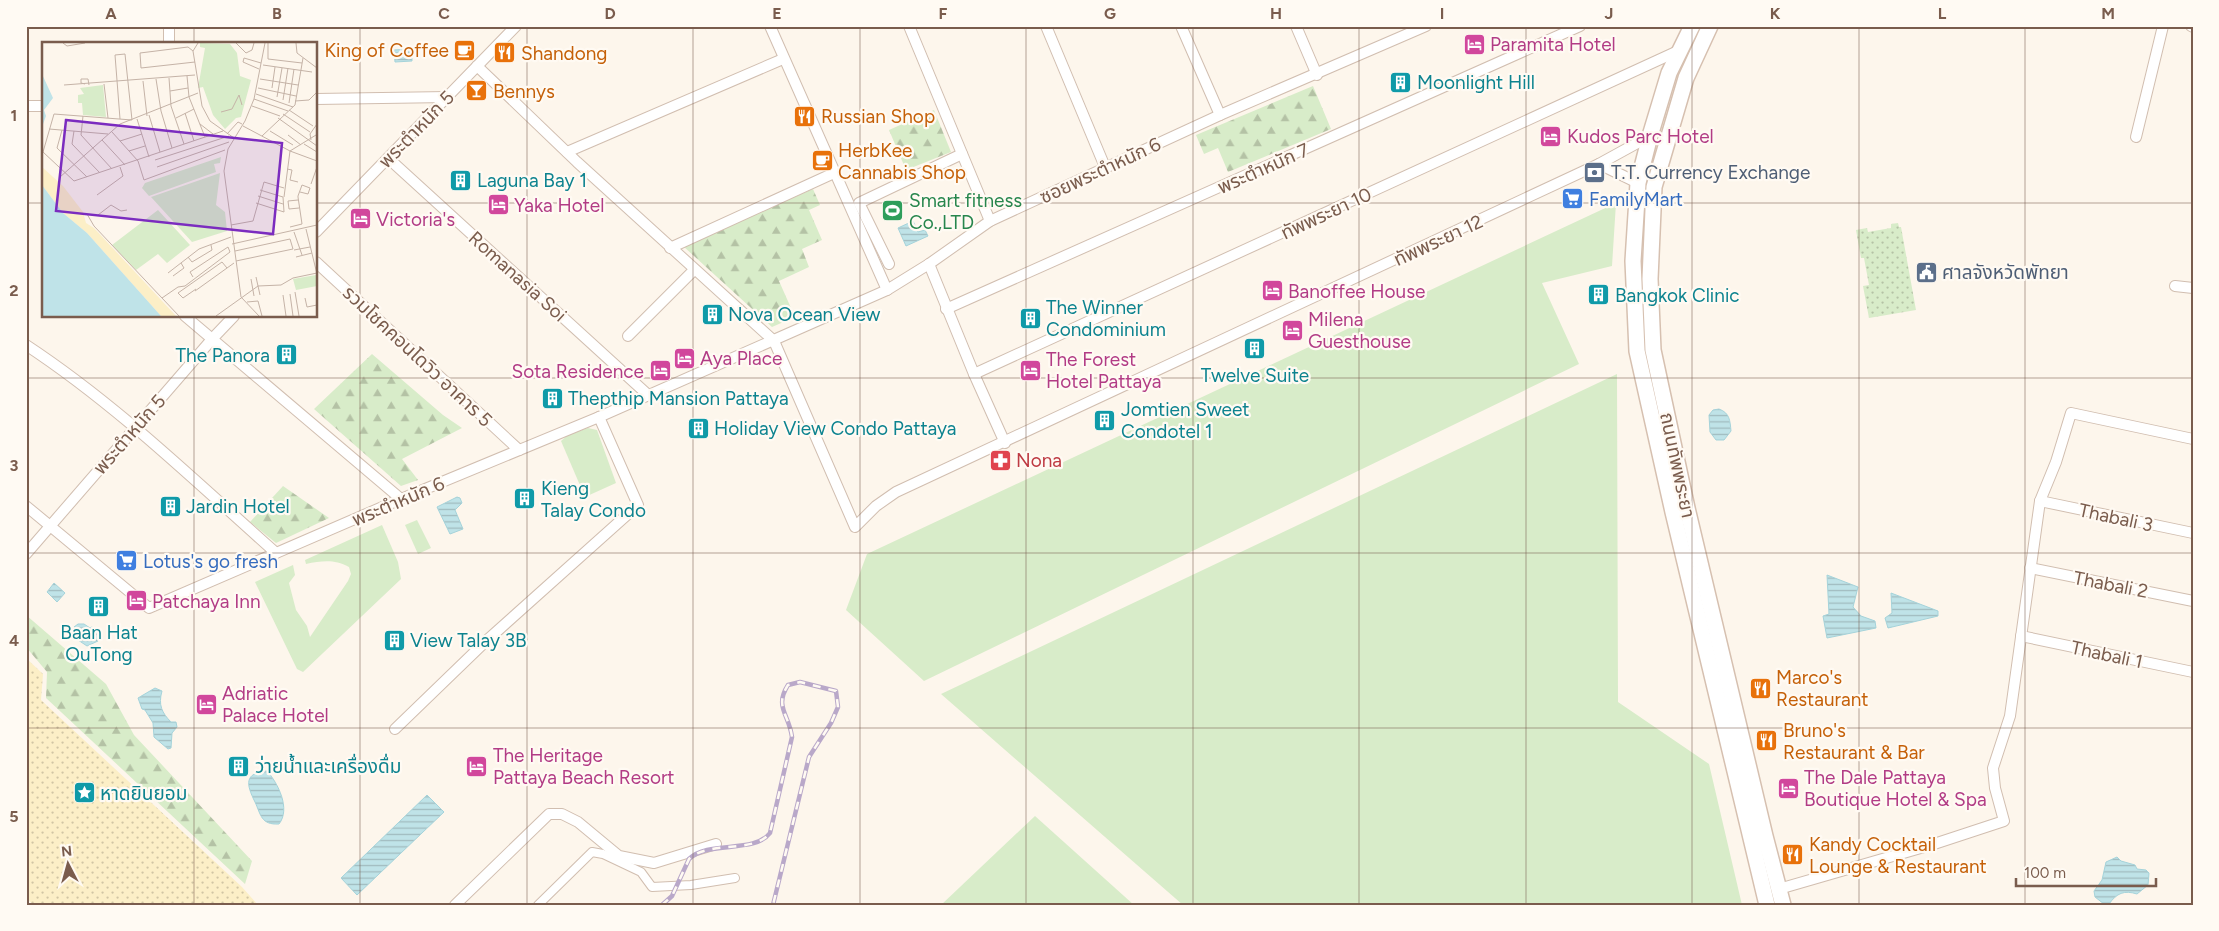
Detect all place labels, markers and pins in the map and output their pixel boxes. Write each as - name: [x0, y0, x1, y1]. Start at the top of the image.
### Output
- hotel icon: Paramita Hotel: [1462, 32, 1486, 56]
- place label: Paramita Hotel: [1490, 33, 1616, 56]
- cafe icon: King of Coffee: [453, 38, 477, 62]
- place label: King of Coffee: [324, 39, 449, 62]
- restaurant icon: Shandong: [493, 41, 517, 65]
- place label: Shandong: [521, 42, 607, 65]
- building icon: Moonlight Hill: [1389, 70, 1413, 94]
- place label: Moonlight Hill: [1417, 71, 1535, 94]
- bar icon: Bennys: [465, 79, 489, 103]
- place label: Bennys: [493, 80, 555, 103]
- restaurant icon: Russian Shop: [793, 104, 817, 128]
- place label: Russian Shop: [821, 105, 935, 128]
- hotel icon: Kudos Parc Hotel: [1539, 124, 1563, 148]
- place label: Kudos Parc Hotel: [1567, 125, 1714, 148]
- place label: HerbKee Cannabis Shop: [838, 139, 966, 184]
- cafe icon: HerbKee Cannabis Shop: [810, 149, 834, 173]
- bank icon: T.T. Currency Exchange: [1583, 160, 1607, 184]
- place label: T.T. Currency Exchange: [1611, 161, 1810, 184]
- building icon: Laguna Bay 1: [449, 168, 473, 192]
- place label: Laguna Bay 1: [477, 169, 587, 192]
- supermarket icon: FamilyMart: [1561, 187, 1585, 211]
- place label: FamilyMart: [1589, 188, 1683, 211]
- place label: Smart fitness Co.,LTD: [909, 189, 1022, 234]
- hotel icon: Yaka Hotel: [486, 193, 510, 217]
- place label: Yaka Hotel: [514, 194, 604, 217]
- sports icon: Smart fitness Co.,LTD: [881, 199, 905, 223]
- hotel icon: Victoria's: [348, 207, 372, 231]
- place label: Victoria's: [376, 208, 455, 231]
- public building icon: ศาลจังหวัดพัทยา: [1914, 260, 1938, 284]
- place label: ศาลจังหวัดพัทยา: [1942, 261, 2069, 284]
- hotel icon: Banoffee House: [1260, 279, 1284, 303]
- place label: Banoffee House: [1288, 280, 1425, 303]
- building icon: Bangkok Clinic: [1587, 283, 1611, 307]
- place label: Bangkok Clinic: [1615, 284, 1740, 307]
- place label: The Winner Condominium: [1046, 296, 1166, 341]
- building icon: Nova Ocean View: [700, 302, 724, 326]
- place label: Nova Ocean View: [728, 303, 881, 326]
- building icon: The Winner Condominium: [1018, 306, 1042, 330]
- place label: Milena Guesthouse: [1308, 308, 1411, 353]
- hotel icon: Milena Guesthouse: [1280, 318, 1304, 342]
- building icon: Twelve Suite: [1243, 337, 1267, 361]
- building icon: The Panora: [274, 343, 298, 367]
- place label: The Panora: [176, 344, 270, 367]
- hotel icon: Aya Place: [672, 346, 696, 370]
- place label: Aya Place: [700, 347, 782, 370]
- place label: The Forest Hotel Pattaya: [1046, 348, 1162, 393]
- hotel icon: The Forest Hotel Pattaya: [1018, 358, 1042, 382]
- hotel icon: Sota Residence: [648, 359, 672, 383]
- place label: Sota Residence: [512, 360, 644, 383]
- place label: Twelve Suite: [1201, 364, 1309, 387]
- building icon: Thepthip Mansion Pattaya: [540, 386, 564, 410]
- place label: Thepthip Mansion Pattaya: [568, 387, 789, 410]
- place label: Jomtien Sweet Condotel 1: [1121, 398, 1250, 443]
- building icon: Jomtien Sweet Condotel 1: [1093, 408, 1117, 432]
- building icon: Holiday View Condo Pattaya: [686, 416, 710, 440]
- place label: Holiday View Condo Pattaya: [714, 417, 957, 440]
- pharmacy icon: Nona: [988, 448, 1012, 472]
- place label: Nona: [1016, 449, 1062, 472]
- place label: Kieng Talay Condo: [541, 477, 646, 522]
- building icon: Kieng Talay Condo: [513, 487, 537, 511]
- building icon: Jardin Hotel: [158, 494, 182, 518]
- place label: Jardin Hotel: [186, 495, 290, 518]
- supermarket icon: Lotus's go fresh: [115, 549, 139, 573]
- place label: Lotus's go fresh: [143, 550, 278, 573]
- hotel icon: Patchaya Inn: [124, 589, 148, 613]
- place label: Patchaya Inn: [152, 590, 261, 613]
- building icon: Baan Hat OuTong: [87, 594, 111, 618]
- place label: Baan Hat OuTong: [60, 621, 138, 666]
- building icon: View Talay 3B: [382, 628, 406, 652]
- place label: View Talay 3B: [410, 629, 527, 652]
- place label: Marco's Restaurant: [1776, 666, 1868, 711]
- restaurant icon: Marco's Restaurant: [1748, 676, 1772, 700]
- place label: Adriatic Palace Hotel: [222, 682, 329, 727]
- hotel icon: Adriatic Palace Hotel: [194, 692, 218, 716]
- place label: Bruno's Restaurant & Bar: [1783, 719, 1925, 764]
- restaurant icon: Bruno's Restaurant & Bar: [1755, 729, 1779, 753]
- place label: The Heritage Pattaya Beach Resort: [493, 744, 675, 789]
- place label: ว่ายน้ำและเครื่องดื่ม: [255, 753, 401, 778]
- building icon: ว่ายน้ำและเครื่องดื่ม: [227, 754, 251, 778]
- hotel icon: The Heritage Pattaya Beach Resort: [465, 754, 489, 778]
- place label: The Dale Pattaya Boutique Hotel & Spa: [1804, 766, 1987, 811]
- hotel icon: The Dale Pattaya Boutique Hotel & Spa: [1776, 776, 1800, 800]
- place icon: หาดยินยอม: [72, 781, 96, 805]
- place label: หาดยินยอม: [100, 782, 187, 805]
- place label: Kandy Cocktail Lounge & Restaurant: [1809, 833, 1987, 878]
- restaurant icon: Kandy Cocktail Lounge & Restaurant: [1781, 843, 1805, 867]

